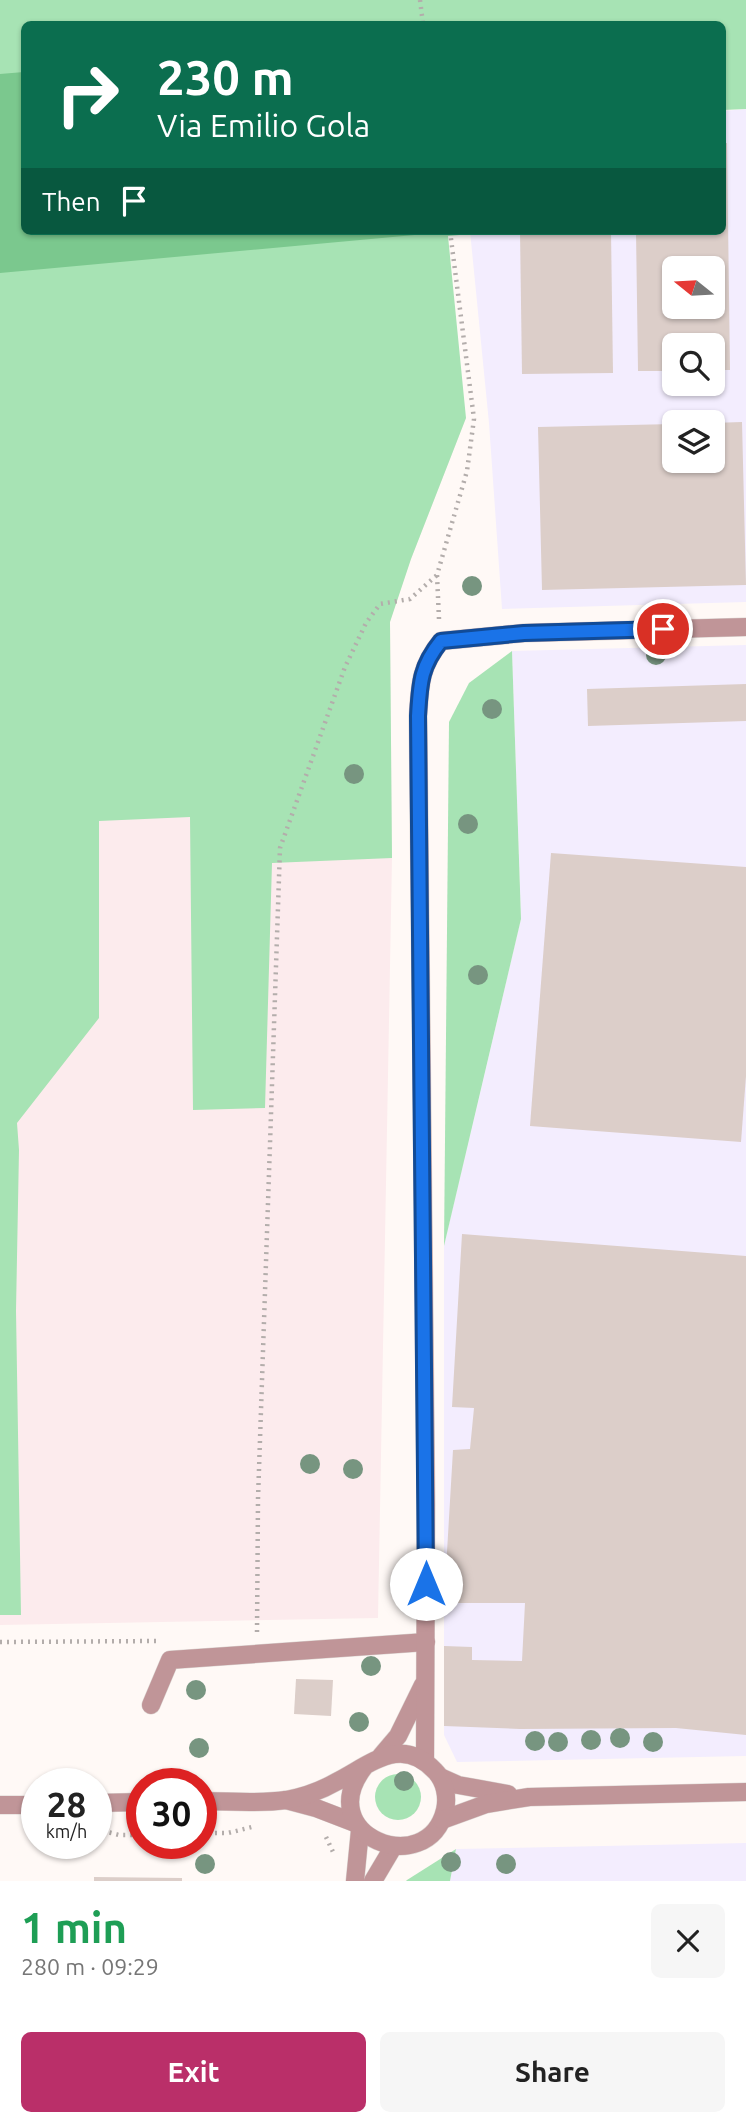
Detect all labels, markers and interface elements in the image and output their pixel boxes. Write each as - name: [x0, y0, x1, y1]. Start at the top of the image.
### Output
- icon: right: [42, 49, 133, 140]
- text: 230 m: [157, 49, 294, 104]
- text: Via Emilio Gola: [157, 107, 370, 143]
- icon: arrive: [115, 182, 153, 220]
- text: Then: [42, 187, 101, 216]
- north arrow: [662, 256, 724, 318]
- map controls: [662, 256, 725, 473]
- button: search: [662, 333, 725, 396]
- button: layers: [662, 410, 725, 473]
- pin: [633, 599, 693, 659]
- icon: arrive: [644, 610, 682, 648]
- position arrow: [389, 1547, 463, 1621]
- speed limit sign: 30: [126, 1768, 217, 1859]
- text: 28: [47, 1784, 86, 1824]
- text: km/h: [46, 1821, 87, 1841]
- text: 1 min: [21, 1904, 127, 1951]
- button: close: [651, 1904, 725, 1978]
- text: 280 m · 09:29: [21, 1954, 159, 1979]
- button: Exit: [21, 2032, 366, 2112]
- button: Share: [380, 2032, 725, 2112]

